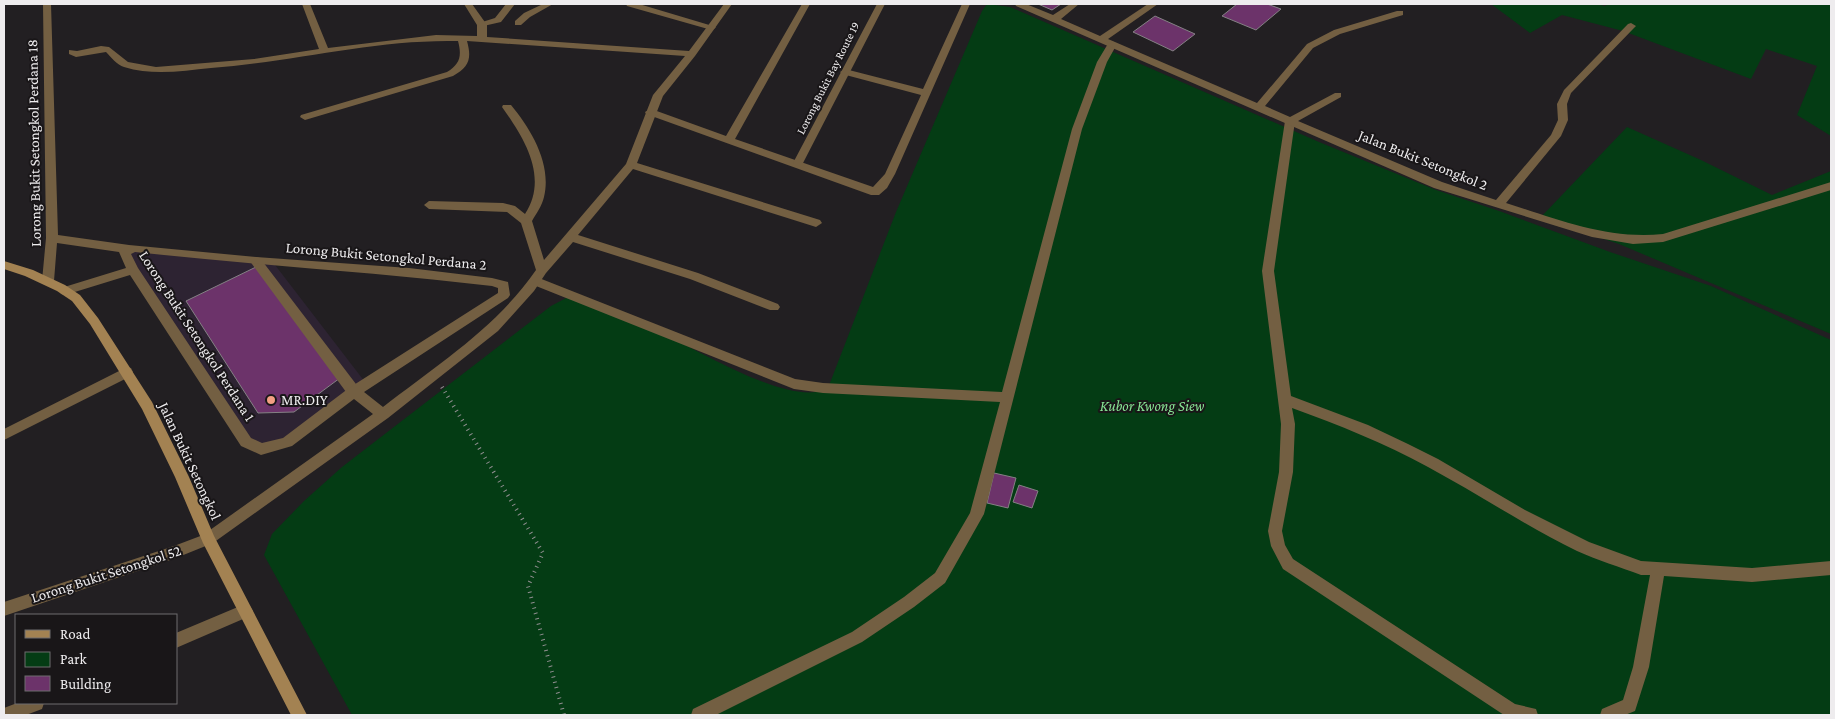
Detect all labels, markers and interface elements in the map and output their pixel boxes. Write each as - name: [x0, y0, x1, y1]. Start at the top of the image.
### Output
- street label: Lorong Bukit Bay Route 19: [793, 19, 863, 137]
- street label: Lorong Bukit Setongkol Perdana 18: [24, 39, 45, 247]
- street label: Jalan Bukit Setongkol 2: [1354, 126, 1490, 194]
- street label: Lorong Bukit Setongkol Perdana 2: [285, 239, 487, 274]
- street label: Lorong Bukit Setongkol Perdana 1: [135, 248, 258, 425]
- place label: MR.DIY: [281, 392, 328, 408]
- marker: MR.DIY: [265, 394, 277, 406]
- street label: Jalan Bukit Setongkol: [154, 398, 224, 523]
- park label: Kubor Kwong Siew: [1100, 398, 1205, 415]
- street label: Lorong Bukit Setongkol 52: [29, 542, 183, 607]
- legend: [15, 614, 178, 704]
- text: Road: [60, 626, 91, 642]
- text: Park: [60, 651, 87, 667]
- text: Building: [60, 676, 111, 693]

